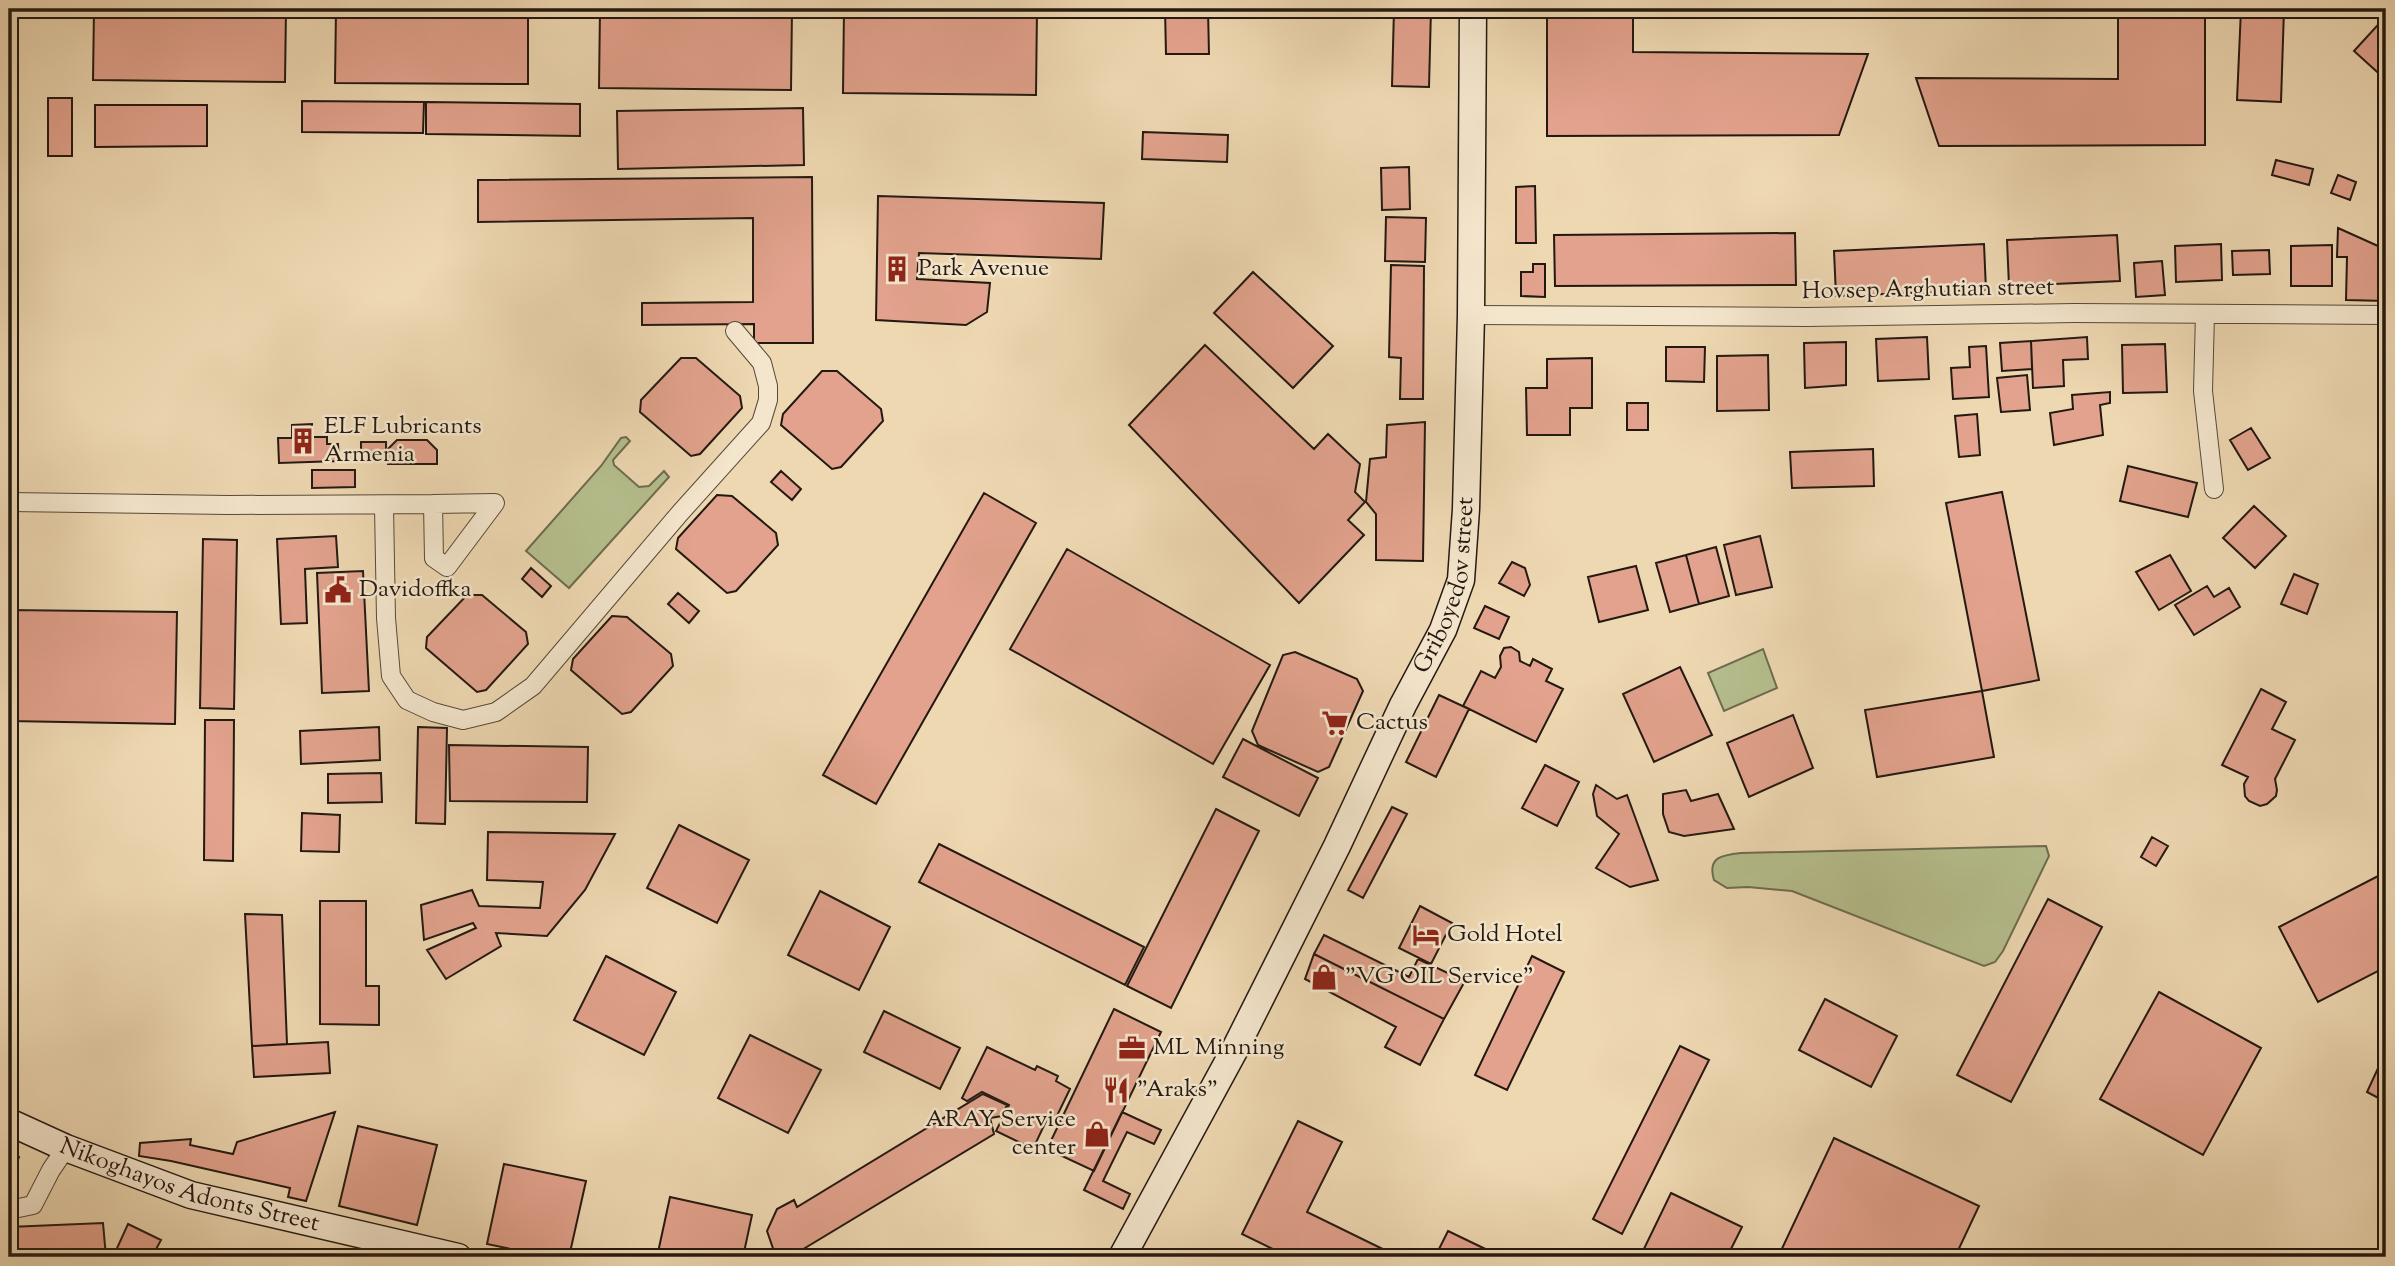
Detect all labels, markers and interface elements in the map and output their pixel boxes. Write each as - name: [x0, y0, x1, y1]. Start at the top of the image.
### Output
- place label: Park Avenue: [918, 252, 1049, 286]
- building icon: Park Avenue: [882, 254, 912, 284]
- street label: Hovsep Arghutian street: [1801, 271, 2055, 309]
- place label: ELF Lubricants Armenia: [324, 410, 482, 472]
- building icon: ELF Lubricants Armenia: [288, 426, 318, 456]
- street label: Griboyedov street: [1406, 496, 1483, 680]
- place label: Davidoffka: [359, 573, 472, 607]
- public building icon: Davidoffka: [323, 575, 353, 605]
- place label: Cactus: [1356, 706, 1428, 740]
- supermarket icon: Cactus: [1320, 708, 1350, 738]
- place label: Gold Hotel: [1447, 918, 1563, 952]
- hotel icon: Gold Hotel: [1411, 920, 1441, 950]
- place label: "VG OIL Service": [1345, 960, 1534, 994]
- shop icon: "VG OIL Service": [1309, 962, 1339, 992]
- place label: ML Minning: [1153, 1031, 1285, 1065]
- office icon: ML Minning: [1117, 1033, 1147, 1063]
- place label: "Araks": [1137, 1073, 1218, 1107]
- restaurant icon: "Araks": [1101, 1075, 1131, 1105]
- place label: ARAY Service center: [925, 1103, 1076, 1165]
- shop icon: ARAY Service center: [1082, 1119, 1112, 1149]
- street label: Nikoghayos Adonts Street: [54, 1130, 323, 1241]

